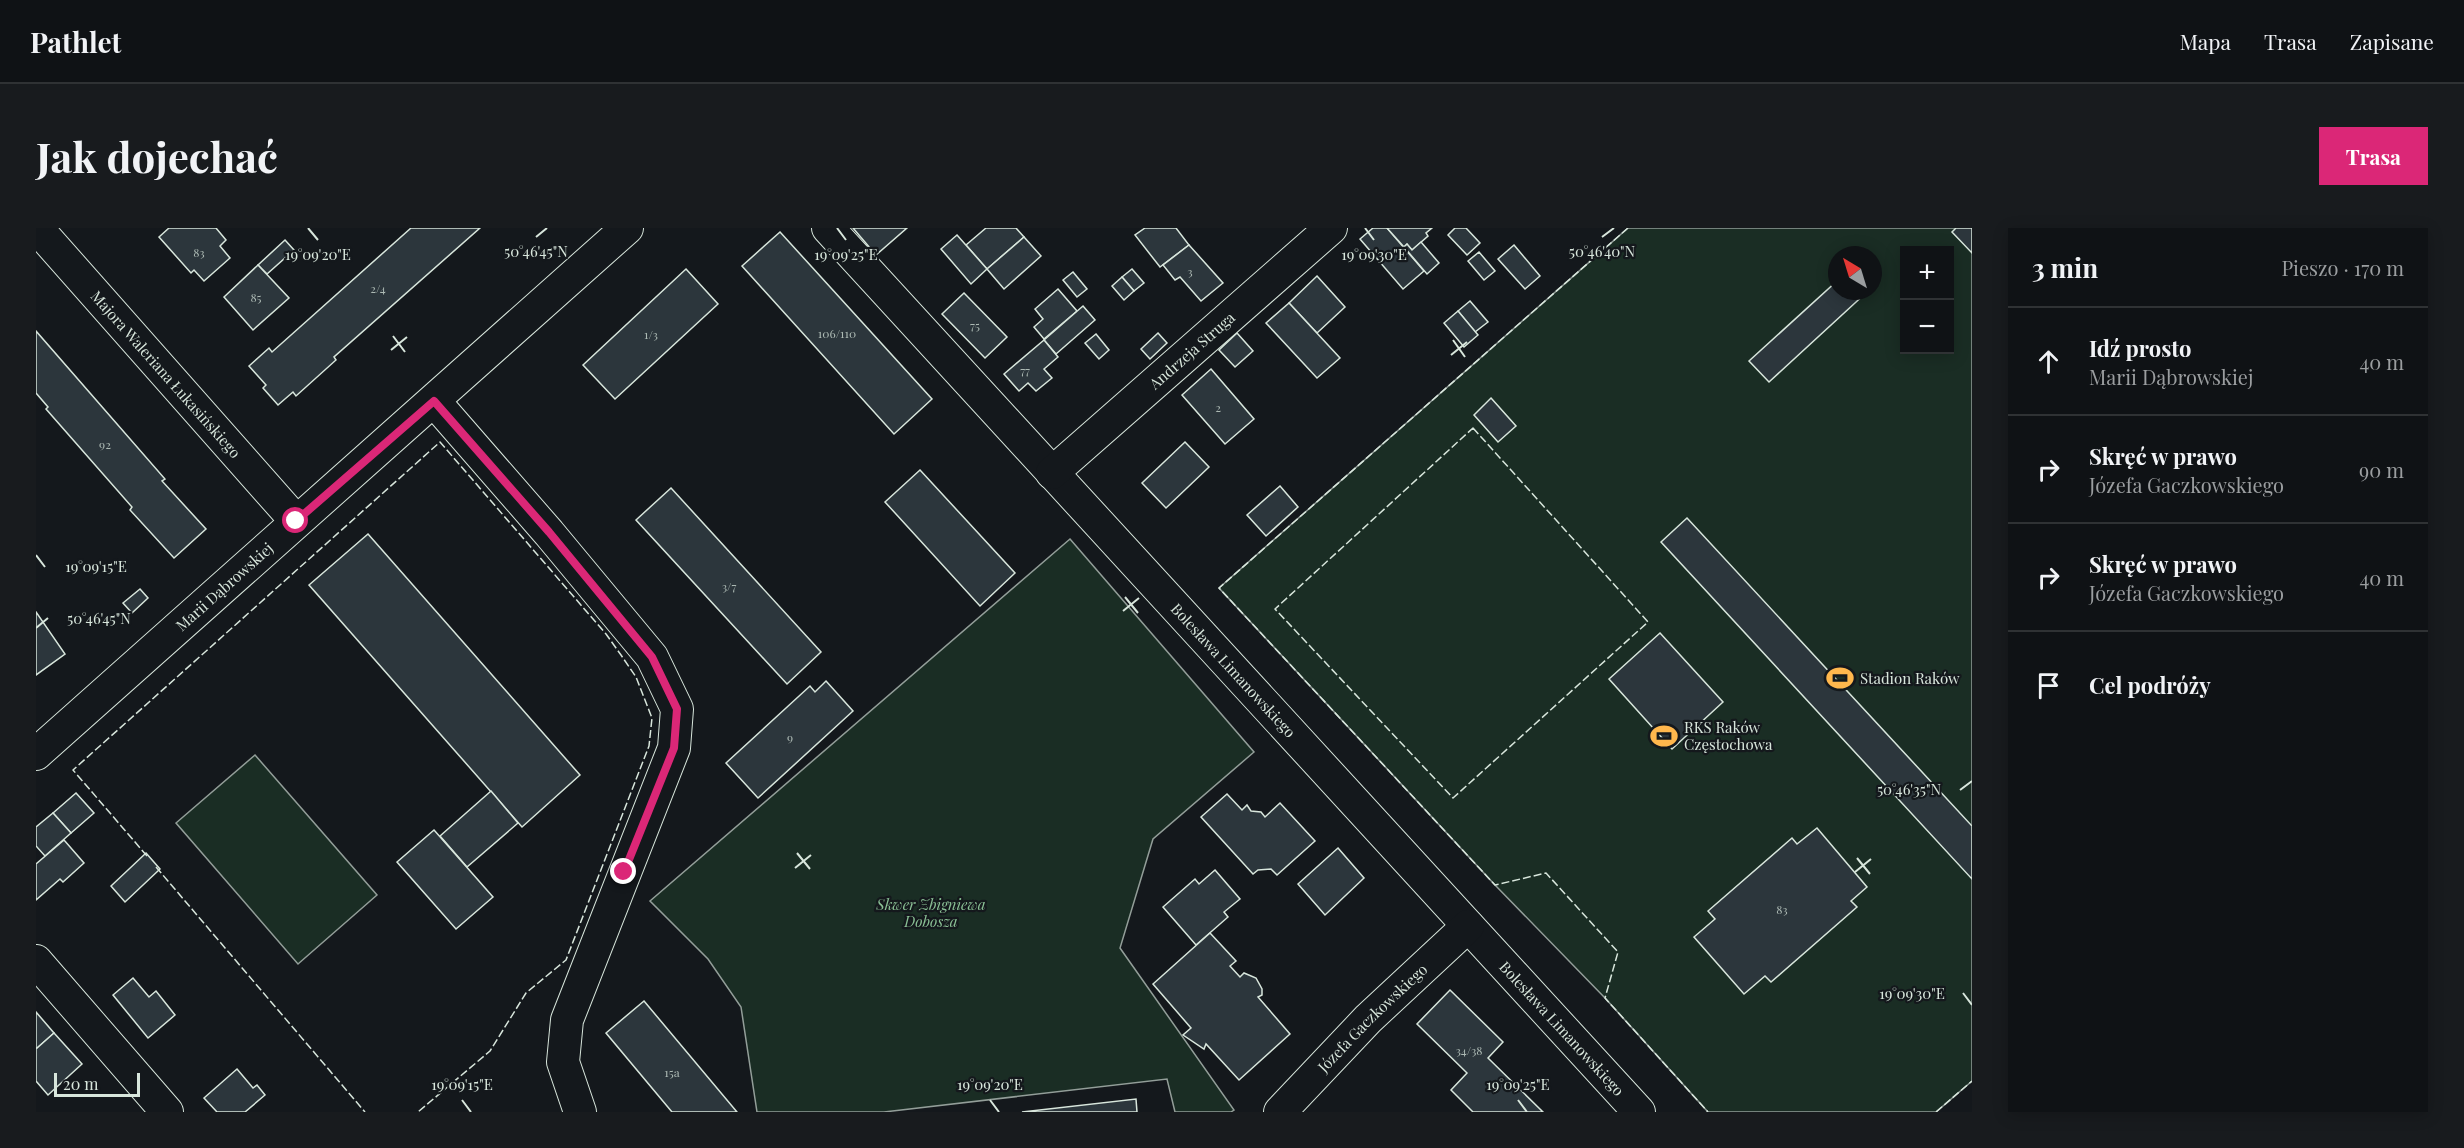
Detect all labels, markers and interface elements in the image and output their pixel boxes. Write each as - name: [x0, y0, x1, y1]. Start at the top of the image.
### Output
- text: Pathlet: [30, 23, 121, 60]
- text: Mapa: [2180, 27, 2231, 55]
- text: Trasa: [2264, 27, 2317, 55]
- text: Zapisane: [2350, 27, 2434, 55]
- button: Trasa: [2319, 127, 2428, 185]
- text: Jak dojechać: [36, 128, 278, 184]
- text: 50°46'45"N: [504, 241, 568, 261]
- text: 50°46'40"N: [1569, 241, 1636, 261]
- house number: 83: [193, 244, 205, 260]
- text: 19°09'20"E: [285, 244, 351, 264]
- text: 19°09'25"E: [814, 244, 878, 264]
- text: 19°09'30"E: [1341, 244, 1407, 264]
- north arrow: [1828, 246, 1882, 300]
- map controls: [1900, 246, 1954, 354]
- button: +: [1900, 246, 1954, 300]
- text: 3 min: [2032, 250, 2098, 285]
- text: Pieszo · 170 m: [2281, 254, 2404, 281]
- house number: 3: [1187, 263, 1193, 279]
- house number: 2/4: [370, 280, 386, 296]
- street label: Majora Waleriana Łukasińskiego: [87, 286, 245, 462]
- house number: 85: [250, 289, 262, 305]
- button: −: [1900, 300, 1954, 354]
- street label: Andrzeja Struga: [1144, 307, 1239, 394]
- house number: 75: [970, 317, 980, 333]
- house number: 106/110: [818, 325, 856, 341]
- house number: 1/3: [644, 326, 658, 342]
- text: Idź prosto: [2089, 333, 2191, 363]
- icon: ahead: [2032, 345, 2065, 378]
- text: 40 m: [2359, 348, 2404, 375]
- house number: 77: [1020, 362, 1030, 378]
- text: Marii Dąbrowskiej: [2089, 363, 2253, 390]
- house number: 2: [1215, 399, 1221, 415]
- house number: 92: [99, 436, 111, 452]
- text: Skręć w prawo: [2089, 441, 2237, 471]
- icon: right: [2032, 453, 2065, 486]
- text: 90 m: [2359, 456, 2404, 483]
- text: Józefa Gaczkowskiego: [2089, 471, 2284, 498]
- route start: [282, 507, 308, 533]
- street label: Marii Dąbrowskiej: [171, 538, 277, 635]
- text: Skręć w prawo: [2089, 549, 2237, 579]
- text: 19°09'15"E: [65, 556, 127, 576]
- icon: right: [2032, 561, 2065, 594]
- text: 40 m: [2359, 564, 2404, 591]
- house number: 3/7: [722, 578, 737, 594]
- text: Józefa Gaczkowskiego: [2089, 579, 2284, 606]
- street label: Bolesława Limanowskiego: [1167, 599, 1300, 742]
- text: 50°46'45"N: [67, 608, 131, 628]
- sports icon: Stadion Raków: [1825, 663, 1855, 693]
- place label: Stadion Raków: [1860, 668, 1960, 688]
- icon: arrive: [2032, 669, 2065, 702]
- text: Cel podróży: [2089, 670, 2211, 700]
- place label: RKS Raków Częstochowa: [1684, 717, 1773, 754]
- sports icon: RKS Raków Częstochowa: [1649, 721, 1679, 751]
- house number: 9: [787, 729, 793, 745]
- text: 50°46'35"N: [1877, 779, 1942, 799]
- route end: [610, 858, 636, 884]
- park label: Skwer Zbigniewa Dobosza: [875, 894, 986, 931]
- house number: 83: [1776, 901, 1788, 917]
- street label: Bolesława Limanowskiego: [1495, 957, 1629, 1100]
- street label: Józefa Gaczkowskiego: [1312, 959, 1431, 1077]
- text: 19°09'30"E: [1879, 983, 1945, 1003]
- house number: 34/38: [1455, 1042, 1483, 1058]
- house number: 15a: [664, 1064, 680, 1080]
- scale bar: [54, 1070, 140, 1098]
- text: 20 m: [63, 1073, 98, 1094]
- text: 19°09'15"E: [431, 1074, 493, 1094]
- text: 19°09'20"E: [957, 1074, 1023, 1094]
- text: 19°09'25"E: [1486, 1074, 1550, 1094]

